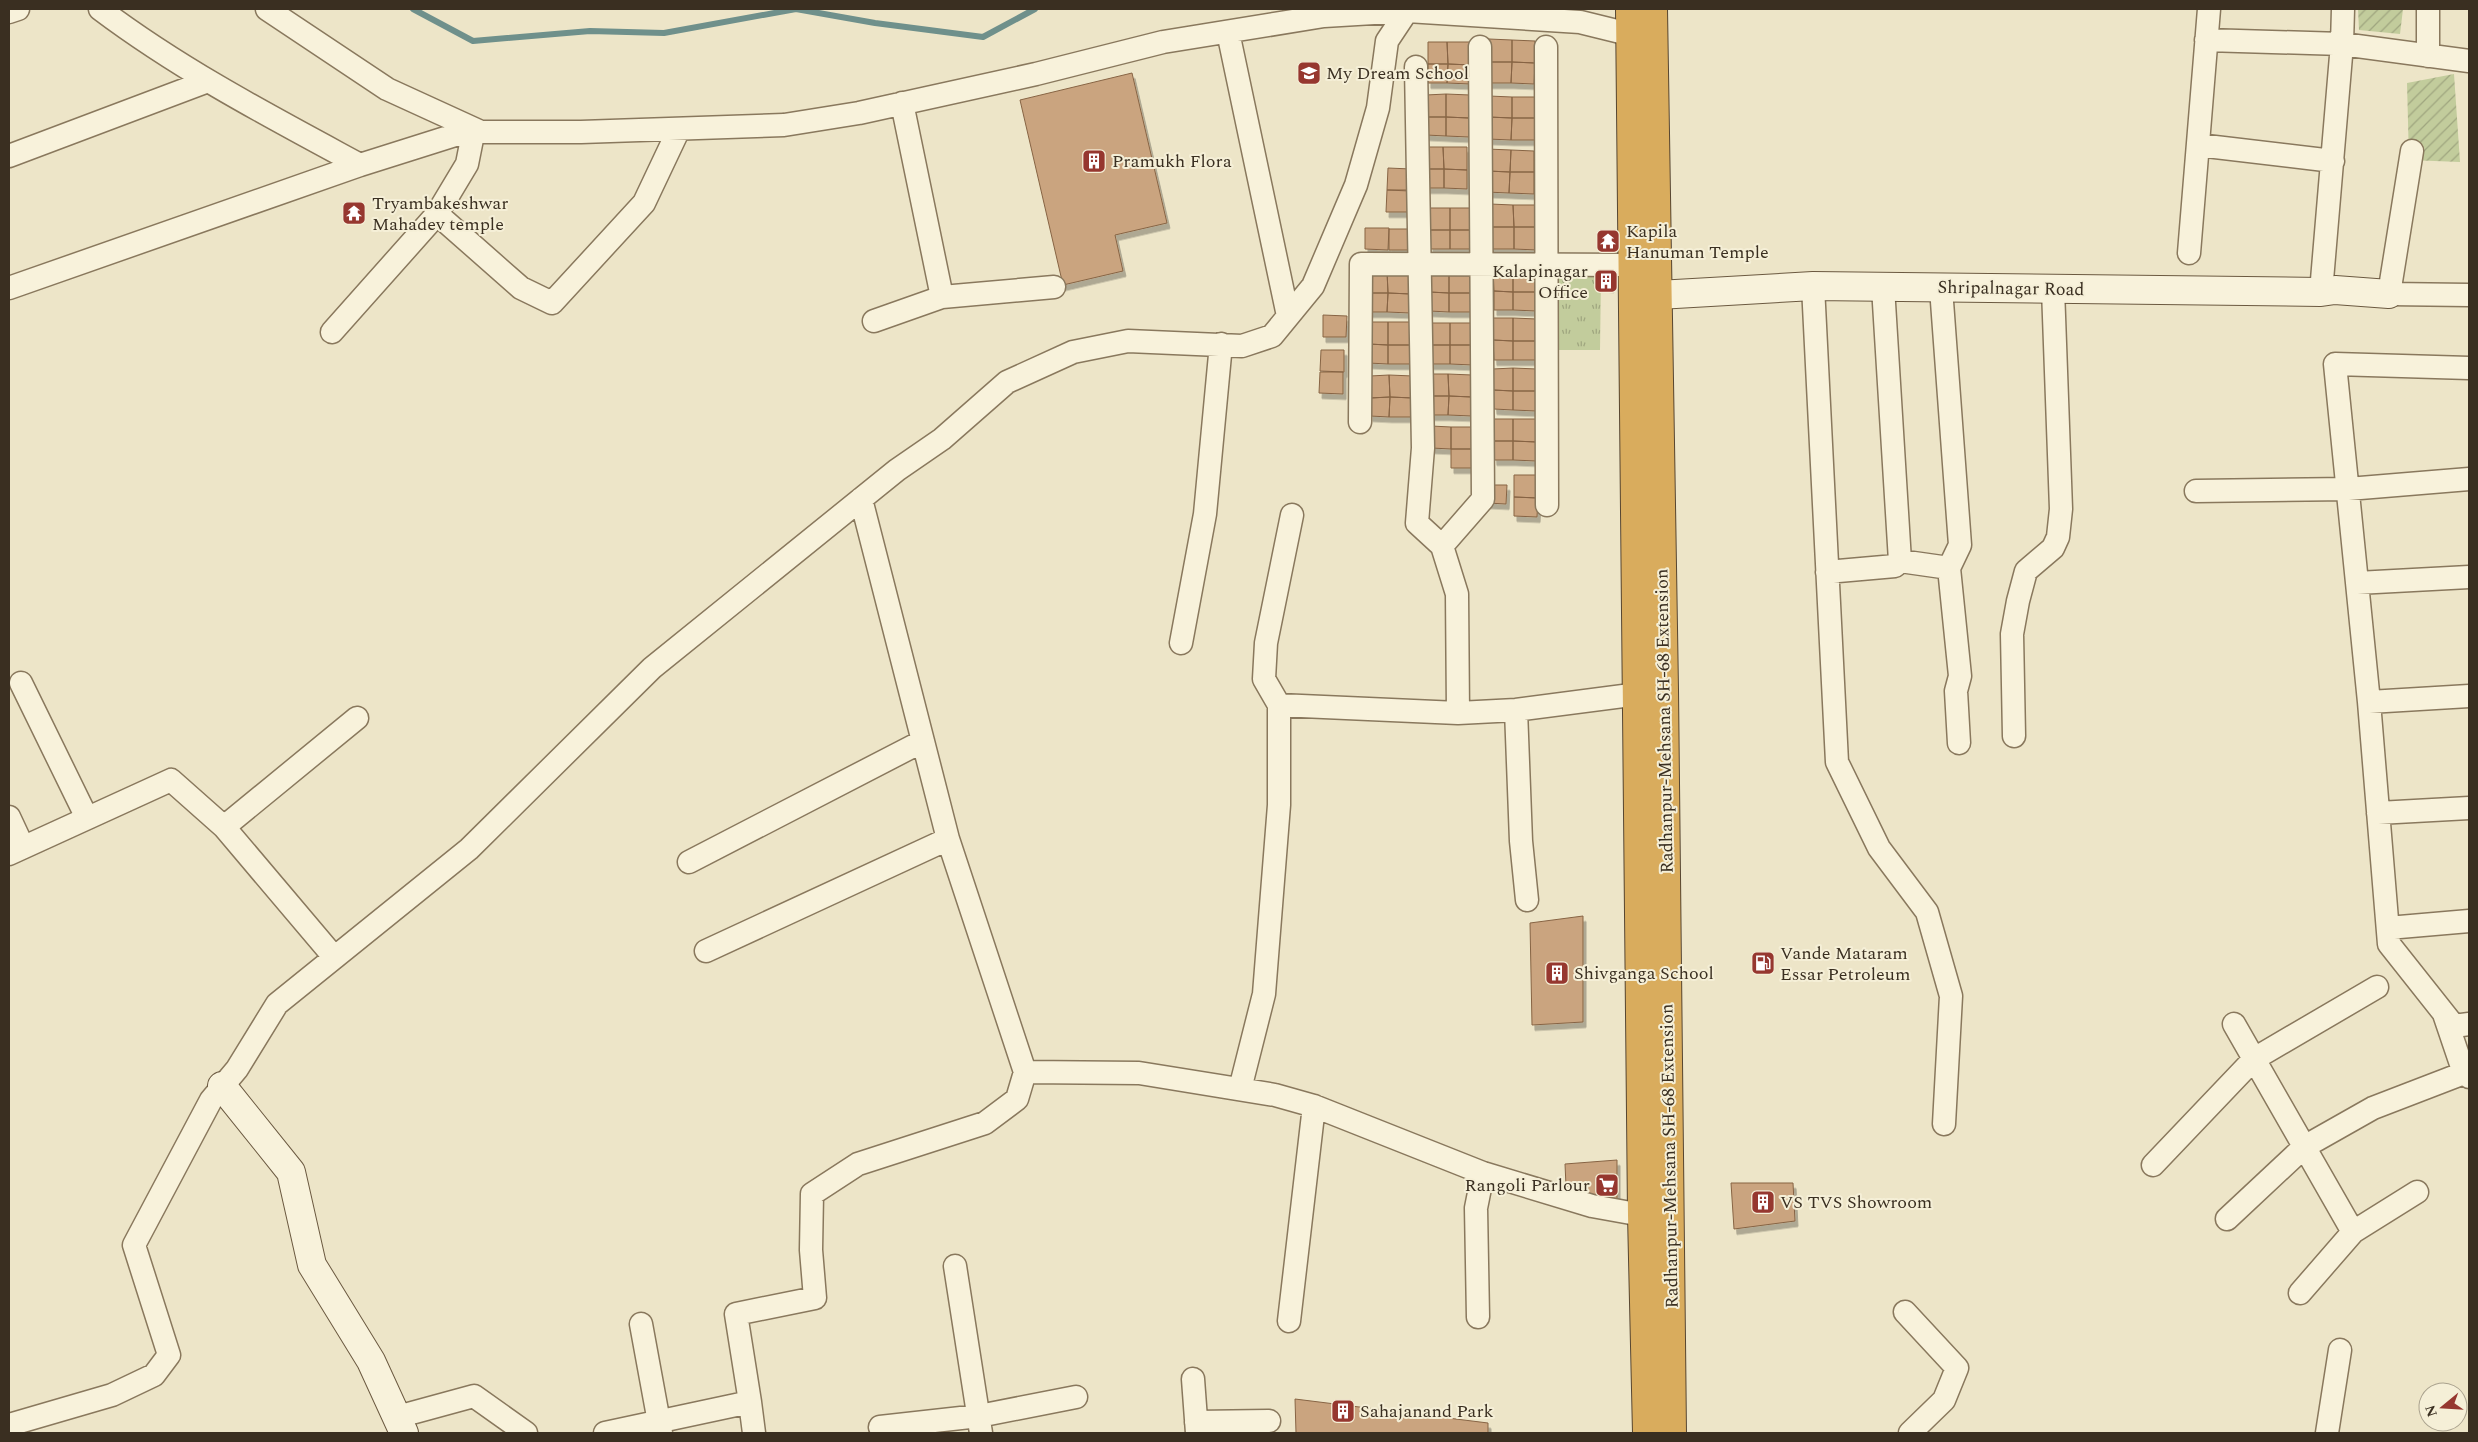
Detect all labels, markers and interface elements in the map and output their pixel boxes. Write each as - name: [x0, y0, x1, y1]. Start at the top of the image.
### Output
- school or university icon: My Dream School: [1296, 60, 1322, 86]
- place label: My Dream School: [1326, 60, 1469, 87]
- building icon: Pramukh Flora: [1081, 148, 1107, 174]
- place label: Pramukh Flora: [1112, 148, 1232, 175]
- place label: Tryambakeshwar Mahadev temple: [372, 190, 508, 238]
- temple icon: Tryambakeshwar Mahadev temple: [341, 200, 367, 226]
- place label: Kapila Hanuman Temple: [1626, 218, 1769, 266]
- temple icon: Kapila Hanuman Temple: [1595, 228, 1621, 254]
- place label: Kalapinagar Office: [1492, 258, 1588, 306]
- building icon: Kalapinagar Office: [1593, 268, 1619, 294]
- street label: Shripalnagar Road: [1937, 274, 2085, 303]
- street label: Radhanpur-Mehsana SH-68 Extension: [1648, 568, 1681, 873]
- place label: Vande Mataram Essar Petroleum: [1780, 940, 1910, 988]
- fuel station icon: Vande Mataram Essar Petroleum: [1750, 950, 1776, 976]
- building icon: Shivganga School: [1544, 960, 1570, 986]
- place label: Shivganga School: [1574, 960, 1714, 987]
- street label: Radhanpur-Mehsana SH-68 Extension: [1653, 1003, 1686, 1308]
- place label: Rangoli Parlour: [1465, 1172, 1590, 1199]
- supermarket icon: Rangoli Parlour: [1594, 1172, 1620, 1198]
- building icon: VS TVS Showroom: [1750, 1189, 1776, 1215]
- place label: VS TVS Showroom: [1780, 1189, 1932, 1216]
- north arrow: [2418, 1382, 2468, 1432]
- building icon: Sahajanand Park: [1330, 1398, 1356, 1424]
- place label: Sahajanand Park: [1360, 1398, 1494, 1425]
- text: N: [2419, 1402, 2443, 1420]

